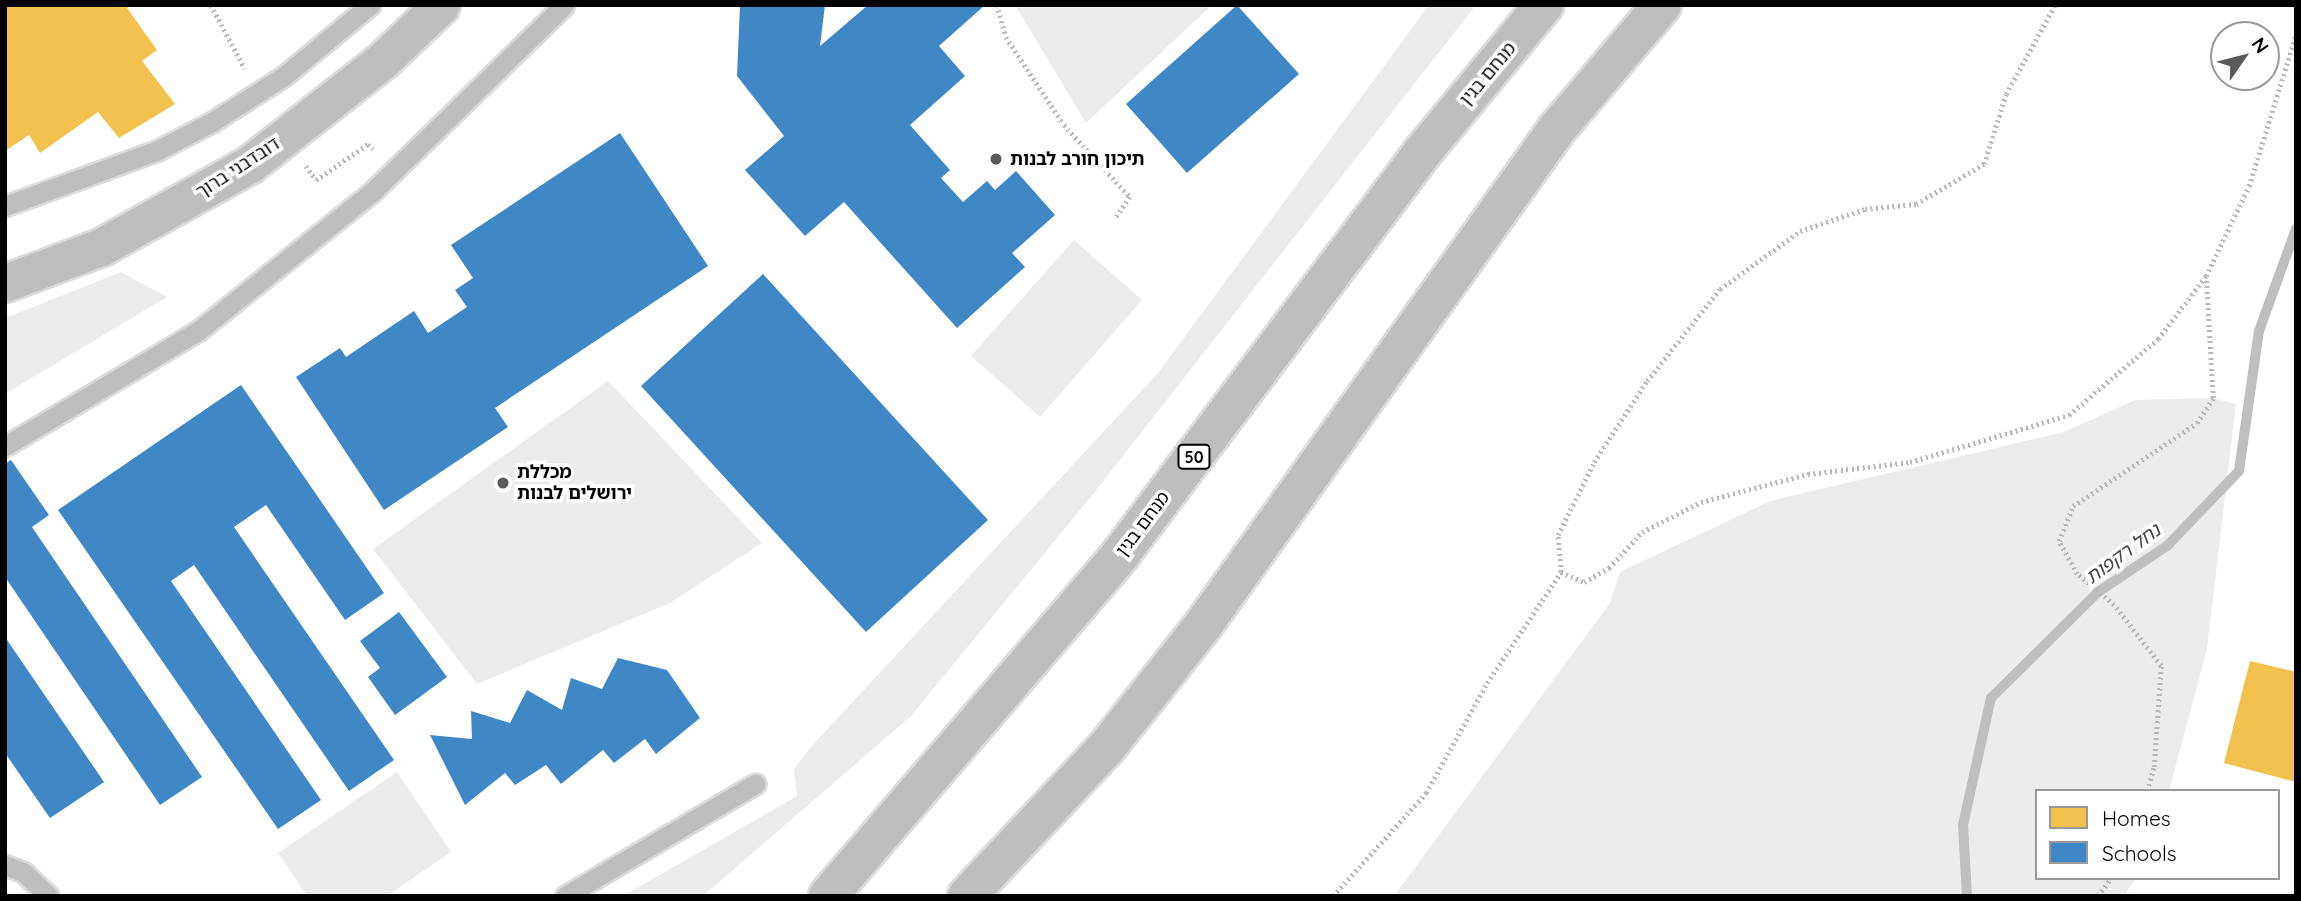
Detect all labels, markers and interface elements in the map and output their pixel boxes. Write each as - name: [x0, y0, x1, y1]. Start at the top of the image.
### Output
- north arrow: [2210, 21, 2280, 91]
- text: N: [2247, 32, 2274, 58]
- street label: מנחם בגין: [1455, 38, 1521, 110]
- street label: דובדבני ברוך: [192, 133, 284, 203]
- place label: תיכון חורב לבנות: [1010, 148, 1145, 170]
- marker: תיכון חורב לבנות: [988, 151, 1004, 167]
- road number: 50: [1176, 445, 1212, 470]
- place label: מכללת ירושלים לבנות: [517, 462, 632, 504]
- marker: מכללת ירושלים לבנות: [495, 475, 511, 491]
- street label: מנחם בגין: [1112, 487, 1174, 561]
- water label: נחל רקפות: [2081, 519, 2165, 589]
- legend: [2035, 789, 2280, 880]
- text: Homes: [2102, 805, 2171, 831]
- text: Schools: [2102, 840, 2177, 866]

